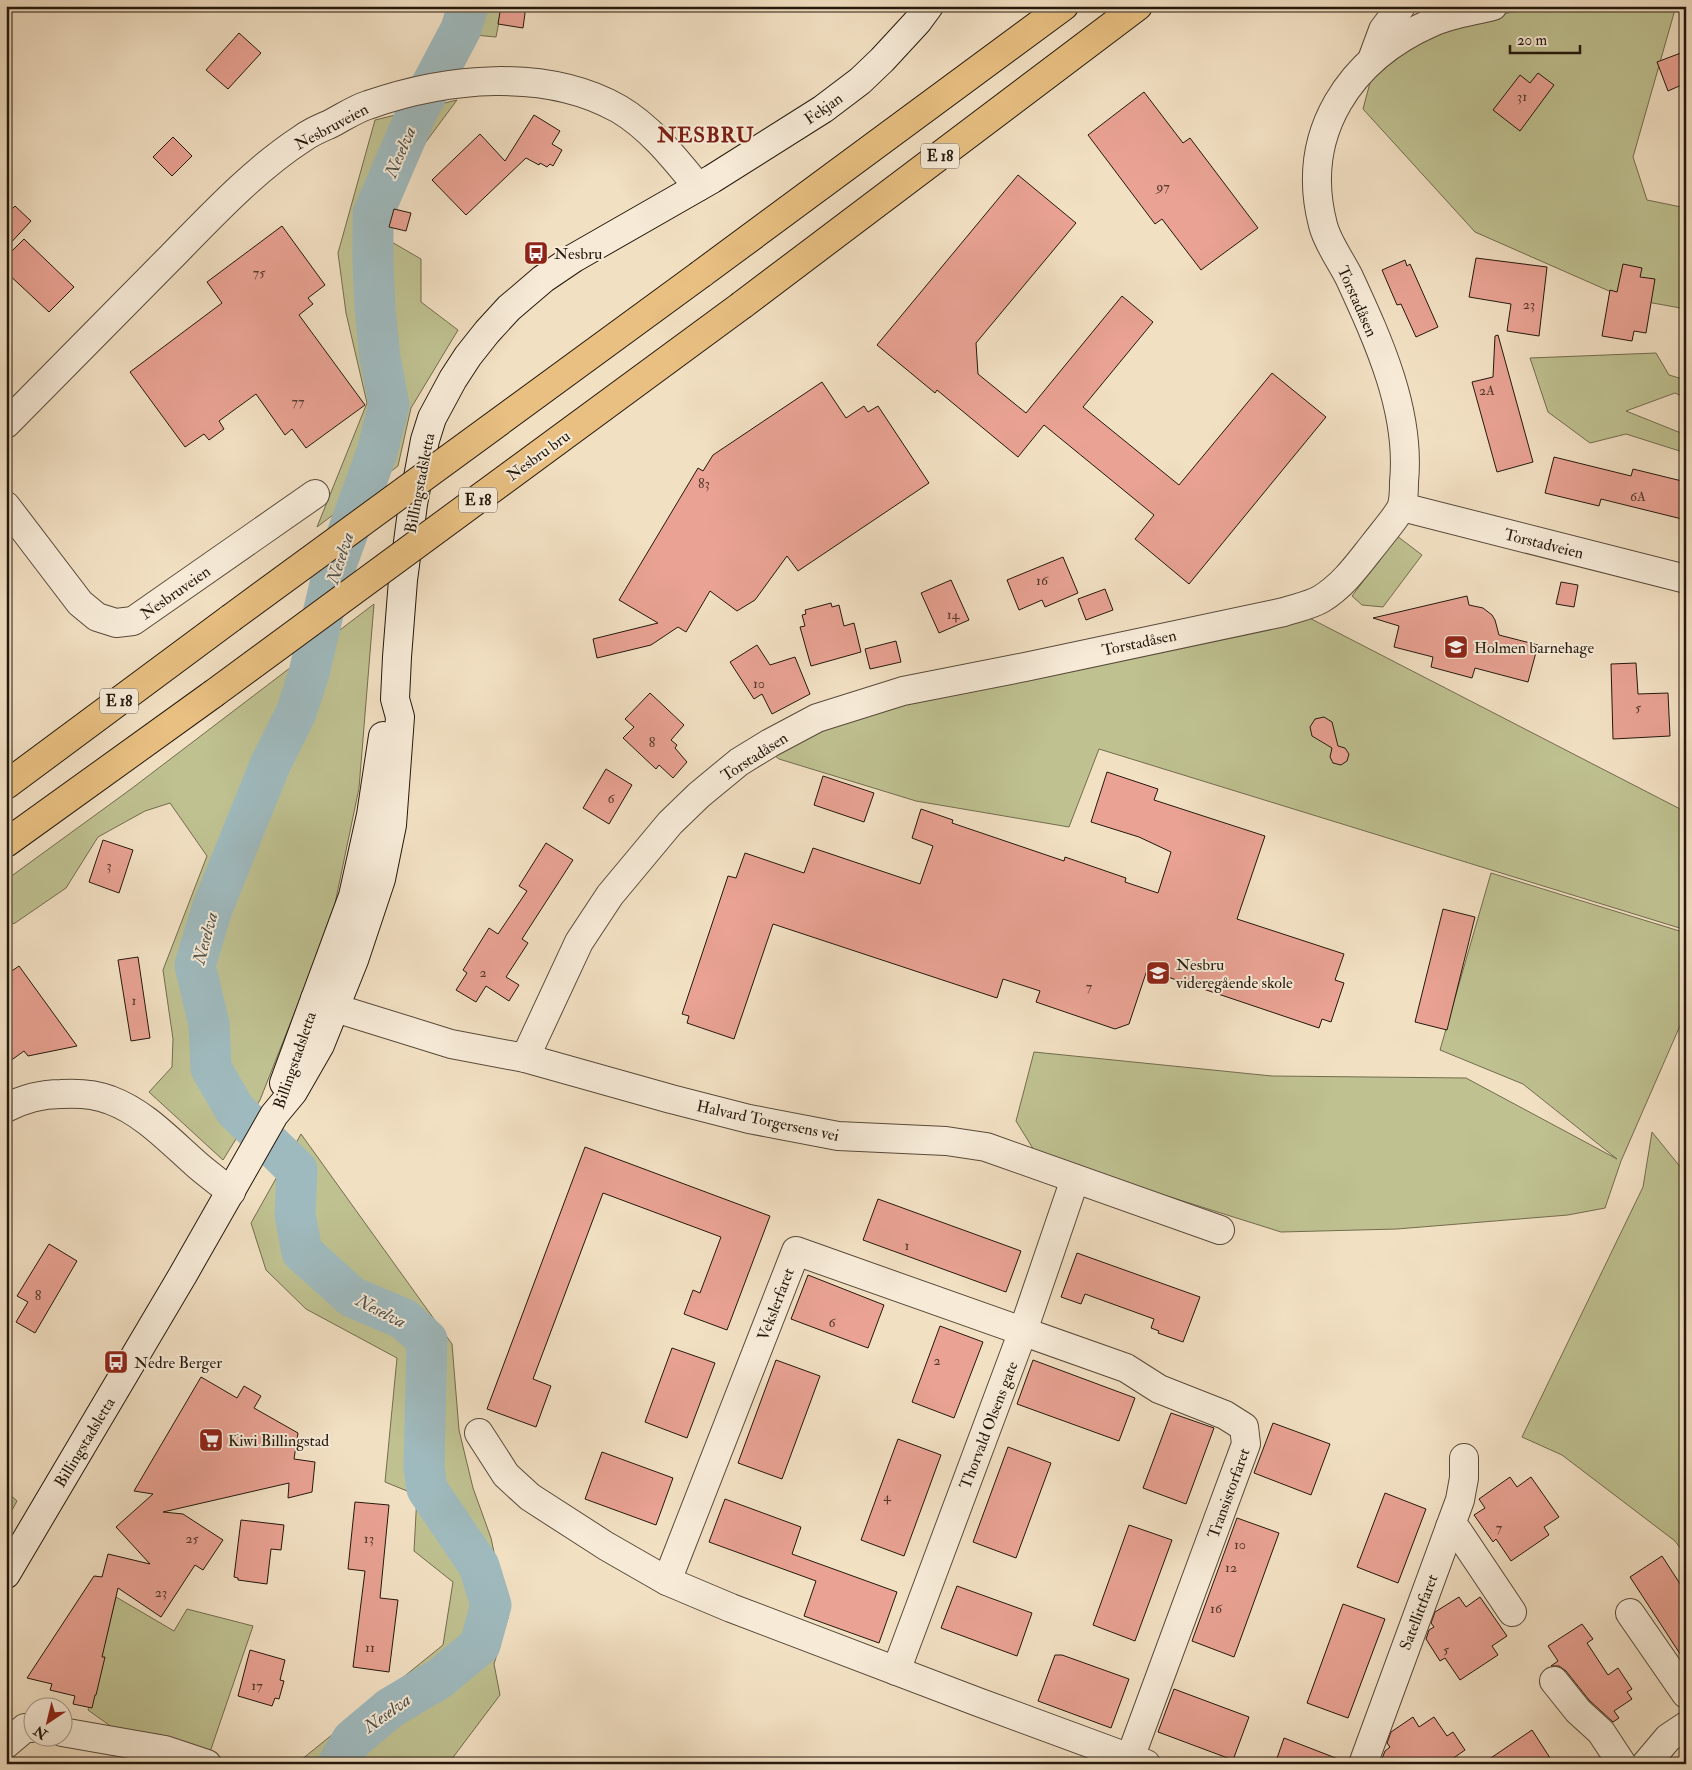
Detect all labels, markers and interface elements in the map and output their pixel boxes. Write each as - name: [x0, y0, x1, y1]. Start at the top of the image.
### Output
- scale bar: [1510, 22, 1580, 54]
- text: 20 m: [1517, 31, 1547, 50]
- street label: Fekjan: [800, 88, 847, 129]
- house number: 31: [1517, 88, 1527, 105]
- street label: Nesbruveien: [291, 99, 372, 155]
- district label: NESBRU: [656, 122, 755, 149]
- water label: Neselva: [379, 123, 421, 182]
- road number: E 18: [921, 144, 959, 168]
- house number: 97: [1155, 178, 1170, 195]
- bus stop icon: Nesbru: [523, 240, 549, 266]
- place label: Nesbru: [554, 244, 602, 264]
- street label: Torstadåsen: [1333, 263, 1382, 340]
- house number: 75: [253, 264, 266, 281]
- house number: 23: [1523, 296, 1535, 313]
- house number: 2A: [1479, 382, 1495, 399]
- house number: 77: [292, 393, 305, 410]
- street label: Nesbru bru: [503, 426, 574, 486]
- street label: Billingstadsletta: [400, 431, 440, 535]
- house number: 83: [698, 475, 710, 492]
- road number: E 18: [459, 488, 497, 512]
- house number: 6A: [1630, 488, 1646, 505]
- street label: Torstadveien: [1502, 524, 1586, 563]
- water label: Neselva: [321, 529, 360, 588]
- street label: Nesbruveien: [137, 561, 214, 624]
- house number: 16: [1036, 572, 1049, 589]
- house number: 14: [947, 606, 961, 623]
- street label: Torstadåsen: [1100, 625, 1178, 661]
- school or university icon: Holmen barnehage: [1443, 634, 1469, 660]
- place label: Holmen barnehage: [1474, 638, 1594, 658]
- house number: 10: [753, 675, 765, 692]
- road number: E 18: [100, 688, 138, 714]
- house number: 5: [1635, 699, 1642, 716]
- street label: Torstadåsen: [717, 728, 792, 786]
- house number: 8: [649, 734, 656, 751]
- house number: 6: [607, 790, 615, 807]
- house number: 3: [106, 857, 112, 874]
- water label: Neselva: [187, 910, 223, 968]
- place label: Nesbru videregående skole: [1175, 955, 1293, 993]
- school or university icon: Nesbru videregående skole: [1145, 960, 1171, 986]
- house number: 2: [479, 964, 487, 981]
- house number: 7: [1086, 978, 1093, 995]
- house number: 1: [132, 992, 137, 1009]
- street label: Billingstadsletta: [269, 1009, 321, 1112]
- street label: Halvard Torgersens vei: [695, 1096, 841, 1146]
- house number: 1: [905, 1237, 910, 1254]
- street label: Vekslerfaret: [753, 1265, 799, 1343]
- house number: 8: [35, 1287, 42, 1304]
- water label: Neselva: [351, 1289, 410, 1334]
- house number: 6: [828, 1314, 836, 1331]
- bus stop icon: Nedre Berger: [103, 1349, 129, 1375]
- house number: 2: [933, 1352, 941, 1369]
- place label: Nedre Berger: [134, 1353, 222, 1373]
- street label: Thorvald Olsens gate: [955, 1358, 1023, 1492]
- street label: Billingstadsletta: [50, 1394, 120, 1491]
- supermarket icon: Kiwi Billingstad: [198, 1427, 224, 1453]
- place label: Kiwi Billingstad: [228, 1431, 329, 1451]
- street label: Transistorfaret: [1203, 1446, 1254, 1541]
- house number: 4: [883, 1488, 892, 1505]
- house number: 7: [1496, 1519, 1503, 1536]
- house number: 25: [185, 1530, 199, 1547]
- house number: 13: [364, 1530, 374, 1547]
- house number: 10: [1234, 1536, 1246, 1553]
- house number: 12: [1225, 1559, 1237, 1576]
- street label: Satellittfaret: [1395, 1572, 1443, 1653]
- house number: 23: [155, 1584, 167, 1601]
- house number: 16: [1210, 1600, 1223, 1617]
- house number: 11: [365, 1639, 375, 1656]
- house number: 5: [1443, 1641, 1450, 1658]
- house number: 17: [251, 1677, 263, 1694]
- water label: Neselva: [358, 1689, 415, 1739]
- north arrow: [22, 1698, 72, 1748]
- text: N: [30, 1721, 52, 1743]

